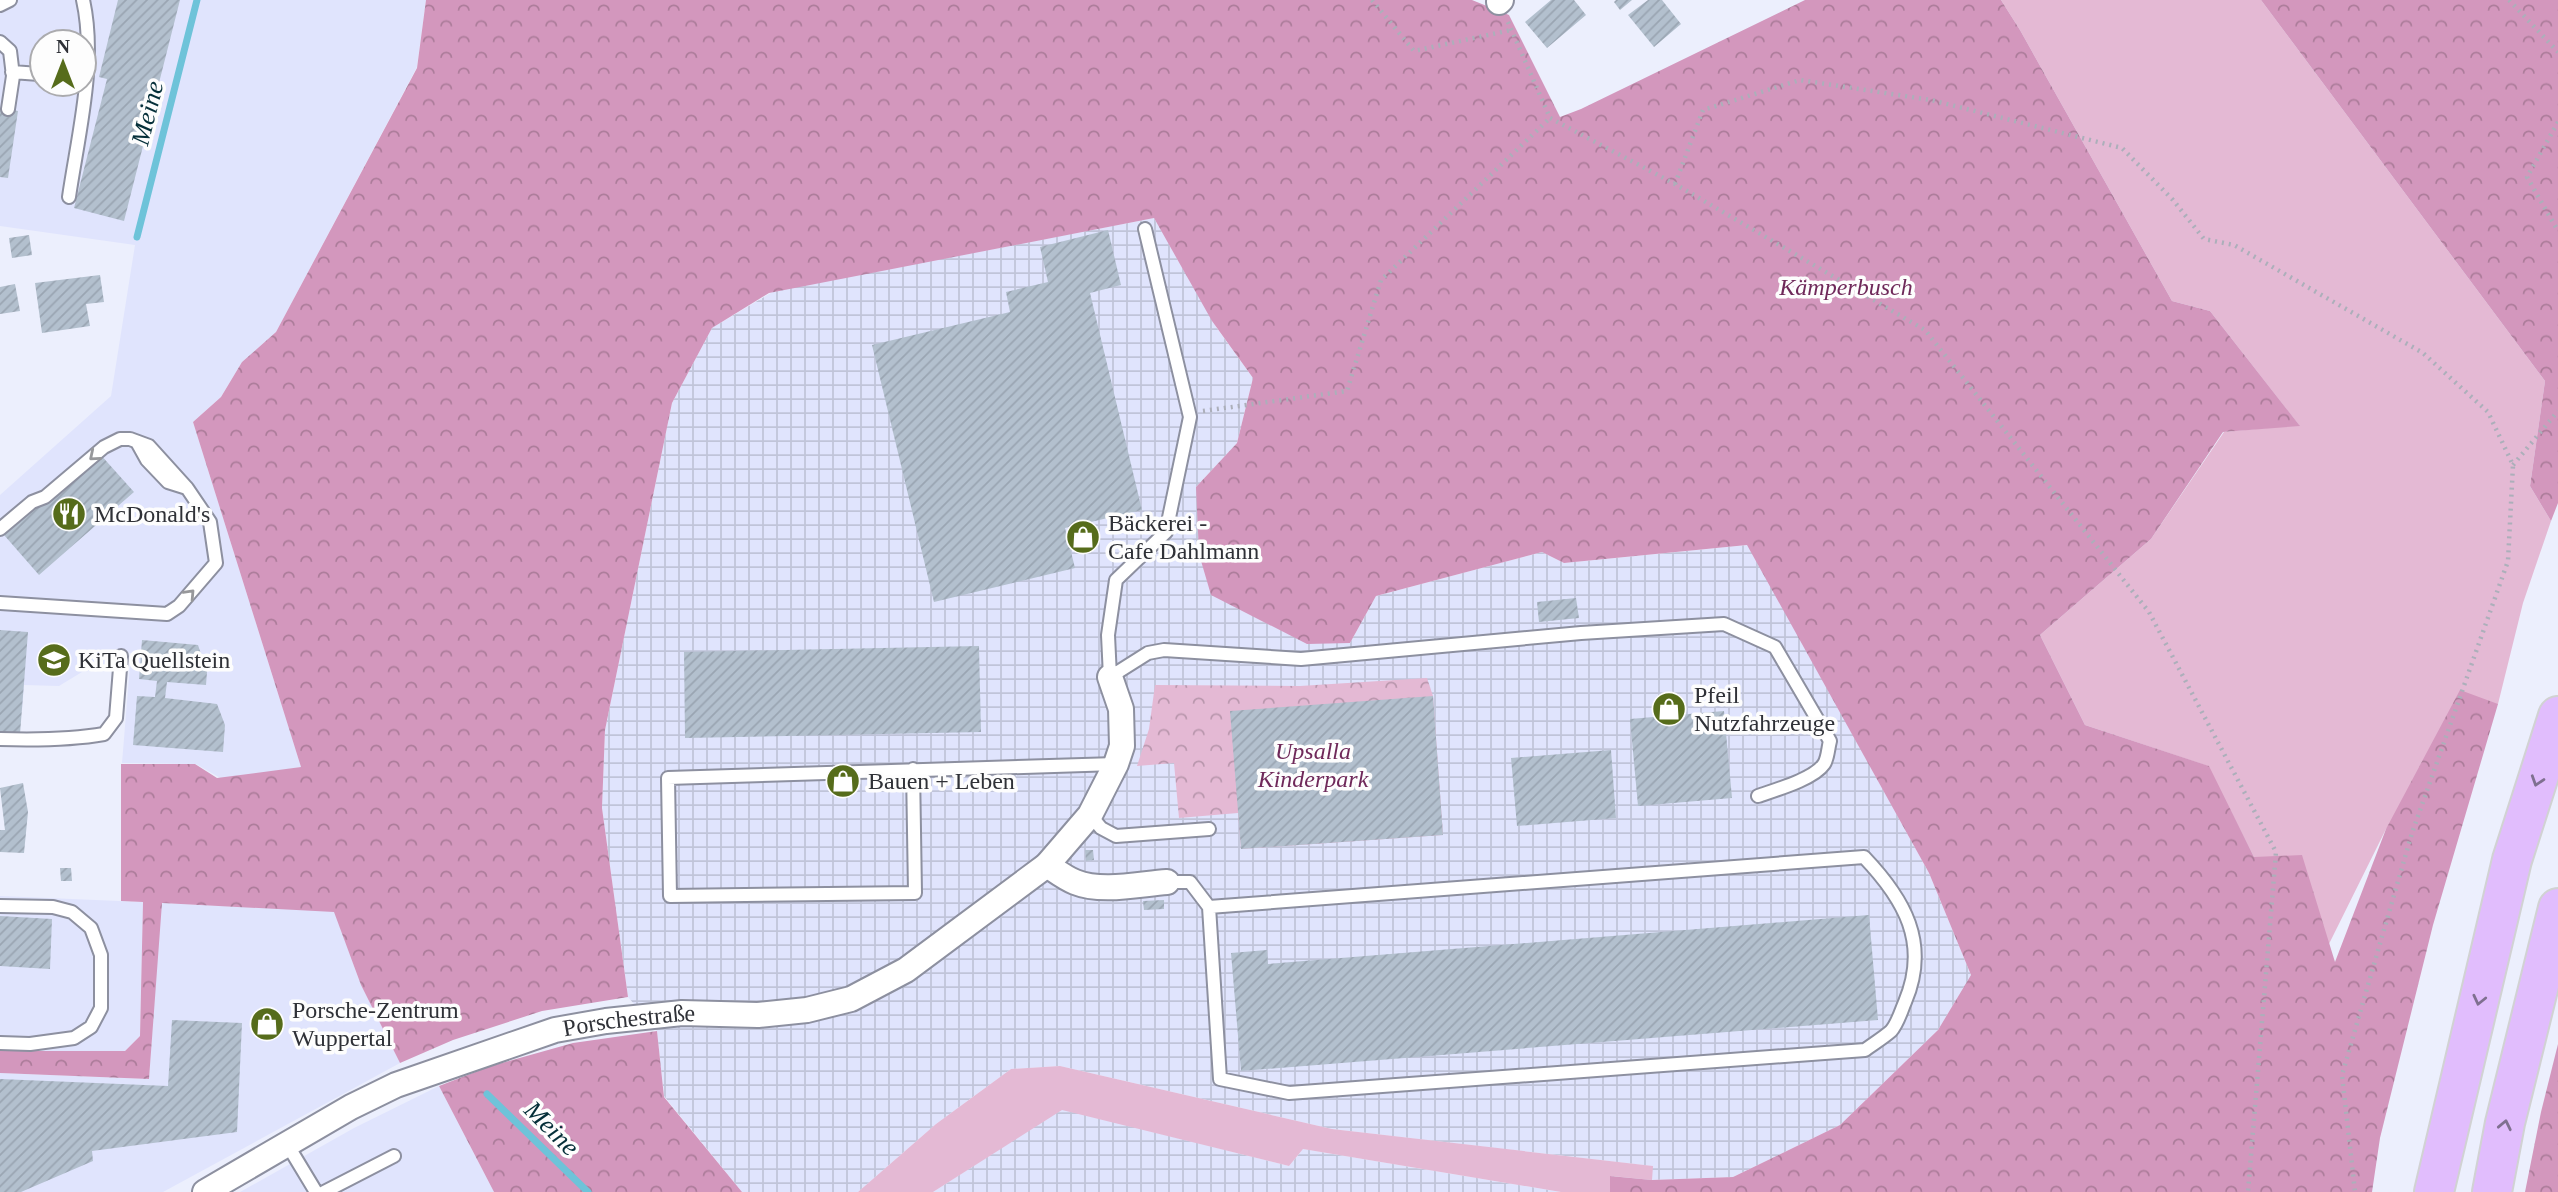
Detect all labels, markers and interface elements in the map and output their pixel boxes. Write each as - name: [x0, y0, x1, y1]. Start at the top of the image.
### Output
- north arrow: [28, 28, 98, 98]
- text: N: [56, 36, 70, 57]
- water label: Meine: [125, 78, 169, 149]
- park label: Kämperbusch: [1778, 274, 1913, 300]
- one-way arrow: [90, 447, 102, 460]
- restaurant icon: McDonald's: [50, 495, 88, 533]
- place label: McDonald's: [94, 501, 210, 527]
- place label: Bäckerei - Cafe Dahlmann: [1108, 510, 1259, 564]
- shop icon: Bäckerei - Cafe Dahlmann: [1064, 518, 1102, 556]
- one-way arrow: [181, 589, 194, 602]
- school or university icon: KiTa Quellstein: [35, 641, 73, 679]
- place label: KiTa Quellstein: [78, 647, 230, 673]
- place label: Pfeil Nutzfahrzeuge: [1694, 682, 1835, 736]
- shop icon: Pfeil Nutzfahrzeuge: [1650, 690, 1688, 728]
- park label: Upsalla Kinderpark: [1257, 738, 1369, 792]
- shop icon: Bauen + Leben: [824, 762, 862, 800]
- place label: Bauen + Leben: [868, 768, 1015, 794]
- one-way arrow: [2531, 774, 2546, 786]
- one-way arrow: [2473, 994, 2487, 1006]
- place label: Porsche-Zentrum Wuppertal: [292, 997, 459, 1051]
- street label: Porschestraße: [561, 1000, 696, 1041]
- shop icon: Porsche-Zentrum Wuppertal: [248, 1005, 286, 1043]
- water label: Meine: [518, 1094, 585, 1162]
- one-way arrow: [2497, 1119, 2511, 1131]

